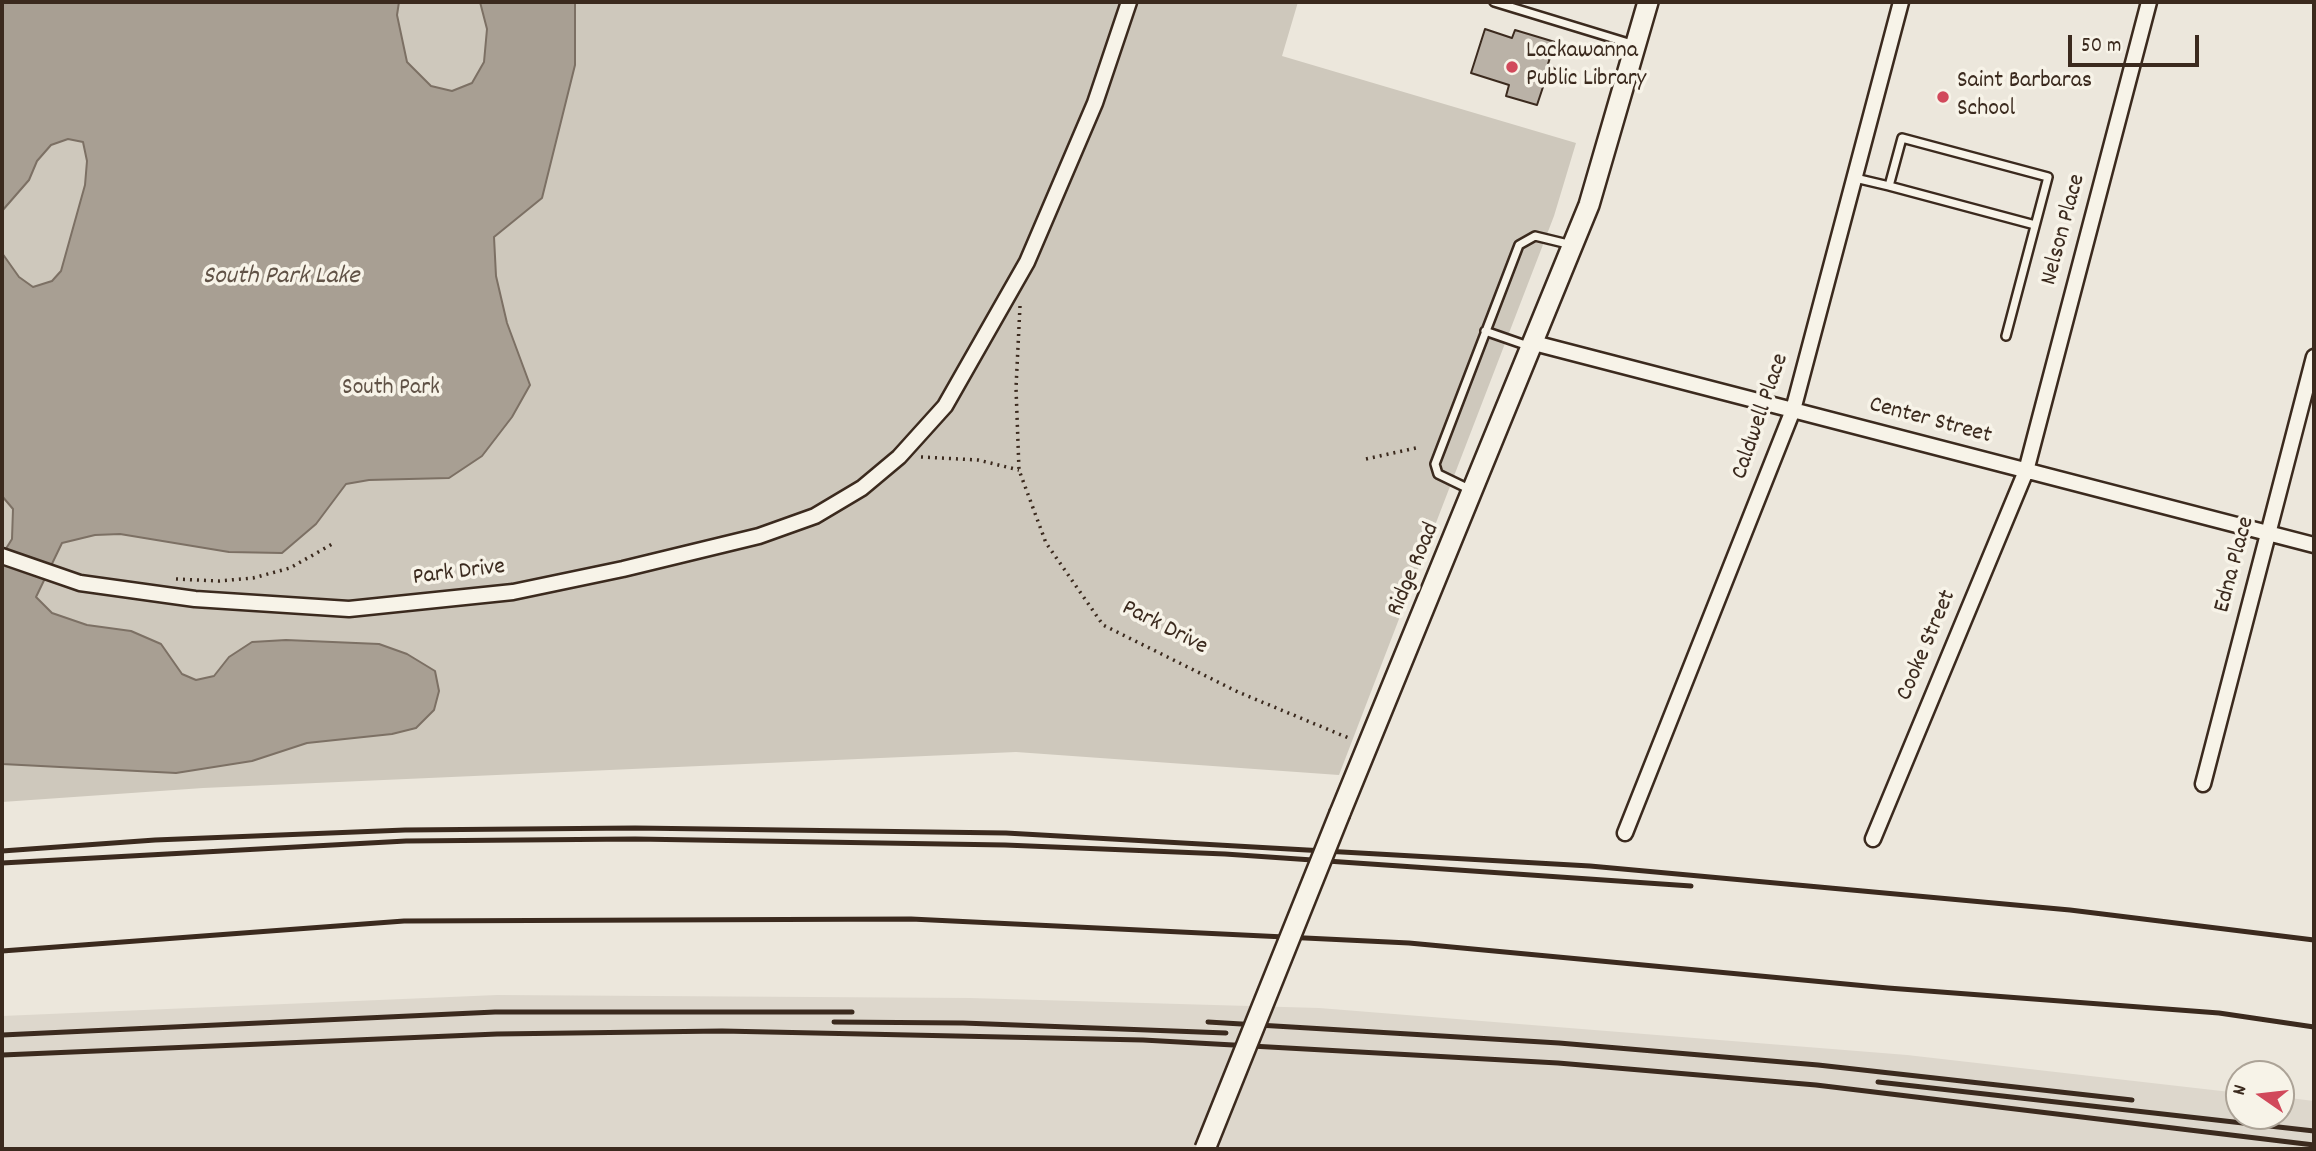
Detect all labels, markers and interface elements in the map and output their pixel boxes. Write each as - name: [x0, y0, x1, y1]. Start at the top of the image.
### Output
- scale bar: [2071, 21, 2202, 65]
- text: 50 m: [2081, 32, 2121, 62]
- place label: Lackawanna Public Library: [1526, 39, 1646, 95]
- marker: Lackawanna Public Library: [1504, 59, 1520, 75]
- place label: Saint Barbaras School: [1957, 69, 2092, 125]
- marker: Saint Barbaras School: [1935, 89, 1951, 105]
- street label: Nelson Place: [2036, 171, 2094, 289]
- water label: South Park Lake: [203, 262, 359, 294]
- street label: Caldwell Place: [1727, 350, 1797, 484]
- park label: South Park: [342, 376, 440, 404]
- street label: Center Street: [1866, 392, 1994, 452]
- street label: Edna Place: [2209, 514, 2263, 616]
- street label: Ridge Road: [1382, 519, 1448, 621]
- street label: Park Drive: [411, 554, 507, 594]
- street label: Cooke Street: [1892, 586, 1964, 706]
- street label: Park Drive: [1116, 595, 1212, 663]
- north arrow: [2225, 1060, 2295, 1130]
- text: N: [2227, 1082, 2255, 1098]

